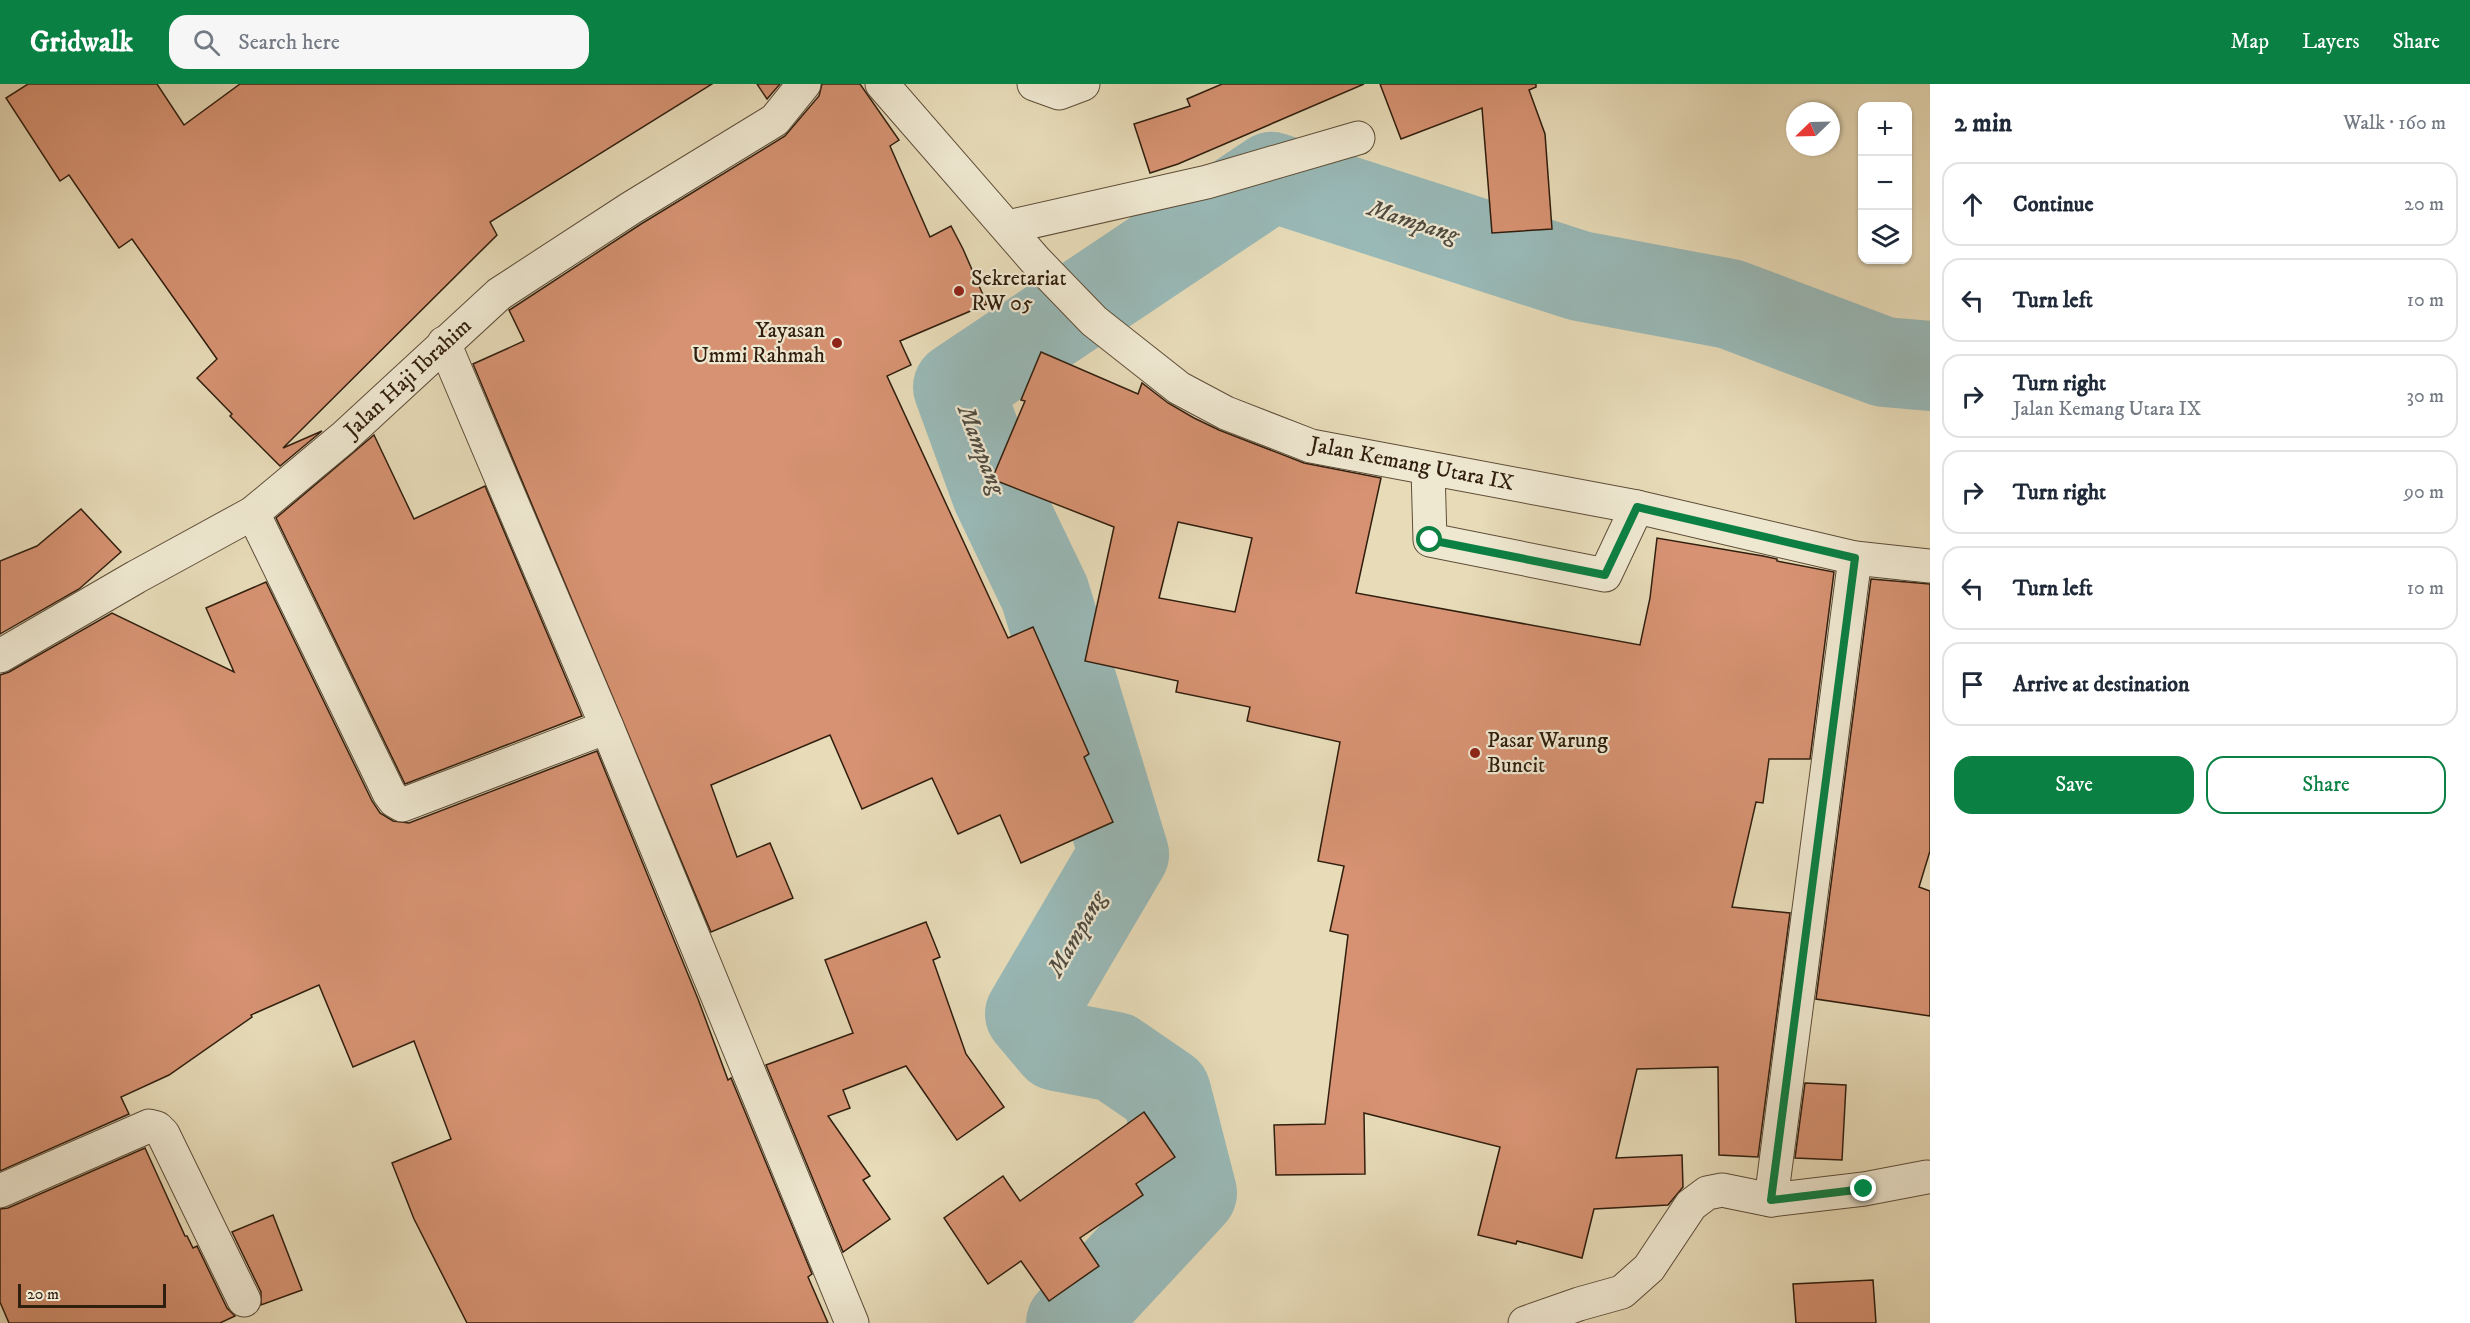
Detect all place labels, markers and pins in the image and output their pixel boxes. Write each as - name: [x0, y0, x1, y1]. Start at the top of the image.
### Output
- place label: Sekretariat RW 05: [971, 265, 1067, 317]
- marker: Sekretariat RW 05: [952, 284, 966, 298]
- place label: Yayasan Ummi Rahmah: [692, 317, 825, 369]
- marker: Yayasan Ummi Rahmah: [830, 336, 844, 350]
- place label: Pasar Warung Buncit: [1487, 727, 1608, 779]
- marker: Pasar Warung Buncit: [1468, 746, 1482, 760]

